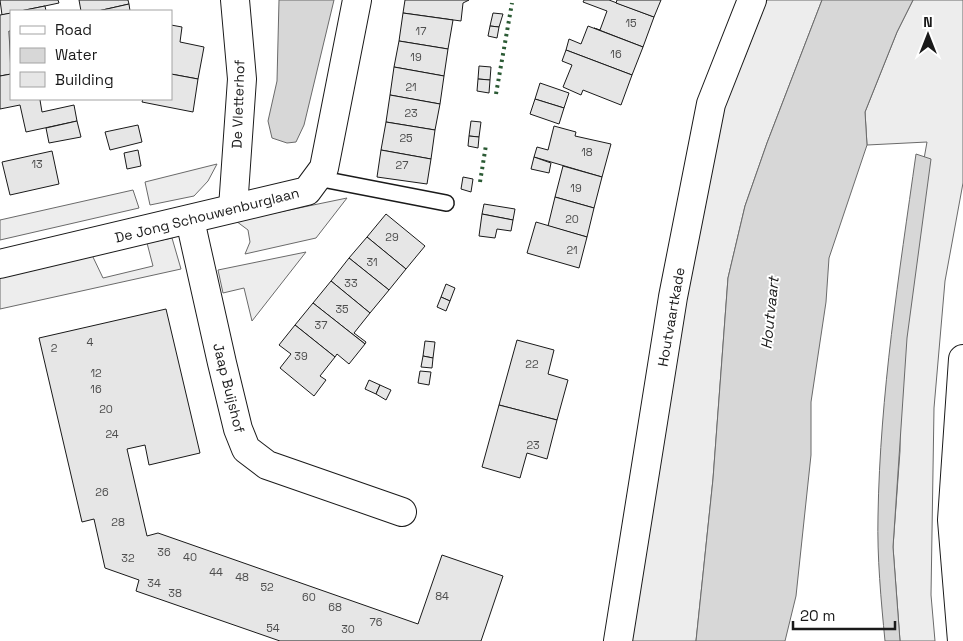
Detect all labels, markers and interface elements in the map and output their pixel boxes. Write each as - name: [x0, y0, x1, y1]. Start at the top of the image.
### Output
- legend: [10, 10, 172, 100]
- north arrow: [903, 10, 953, 60]
- text: N: [923, 13, 933, 31]
- house number: 15: [625, 16, 637, 30]
- text: Road: [55, 20, 92, 39]
- house number: 17: [416, 24, 426, 38]
- text: Water: [55, 45, 98, 64]
- house number: 16: [610, 47, 622, 61]
- house number: 19: [410, 50, 422, 64]
- street label: De Vletterhof: [227, 59, 249, 149]
- text: Building: [55, 70, 114, 89]
- house number: 21: [405, 80, 417, 94]
- house number: 23: [404, 106, 418, 120]
- house number: 25: [399, 131, 413, 145]
- house number: 18: [581, 145, 593, 159]
- house number: 13: [31, 157, 43, 171]
- house number: 27: [396, 158, 408, 172]
- house number: 19: [570, 181, 582, 195]
- street label: De Jong Schouwenburglaan: [113, 183, 301, 247]
- house number: 20: [565, 212, 579, 226]
- house number: 29: [385, 230, 399, 244]
- house number: 21: [566, 243, 578, 257]
- house number: 31: [366, 255, 378, 269]
- street label: Houtvaartkade: [653, 266, 689, 368]
- water label: Houtvaart: [756, 274, 783, 350]
- house number: 33: [344, 276, 358, 290]
- house number: 35: [335, 302, 349, 316]
- house number: 37: [315, 318, 327, 332]
- house number: 4: [87, 335, 94, 349]
- house number: 2: [51, 341, 58, 355]
- street label: Jaap Buijshof: [209, 341, 249, 435]
- house number: 39: [294, 349, 308, 363]
- house number: 22: [525, 357, 539, 371]
- house number: 12: [90, 366, 102, 380]
- house number: 16: [90, 382, 102, 396]
- house number: 20: [99, 402, 113, 416]
- house number: 24: [105, 427, 119, 441]
- house number: 23: [526, 438, 540, 452]
- house number: 26: [95, 485, 109, 499]
- house number: 28: [111, 515, 125, 529]
- house number: 36: [157, 545, 171, 559]
- house number: 40: [183, 550, 197, 564]
- house number: 32: [121, 551, 135, 565]
- house number: 44: [209, 565, 223, 579]
- house number: 48: [235, 570, 249, 584]
- house number: 34: [147, 576, 161, 590]
- house number: 52: [260, 580, 274, 594]
- house number: 38: [168, 586, 182, 600]
- house number: 84: [435, 589, 449, 603]
- house number: 60: [302, 590, 316, 604]
- scale bar: [793, 598, 896, 630]
- house number: 68: [328, 600, 342, 614]
- text: 20 m: [800, 606, 835, 625]
- house number: 76: [370, 615, 383, 629]
- house number: 54: [266, 621, 280, 635]
- house number: 30: [341, 622, 355, 636]

